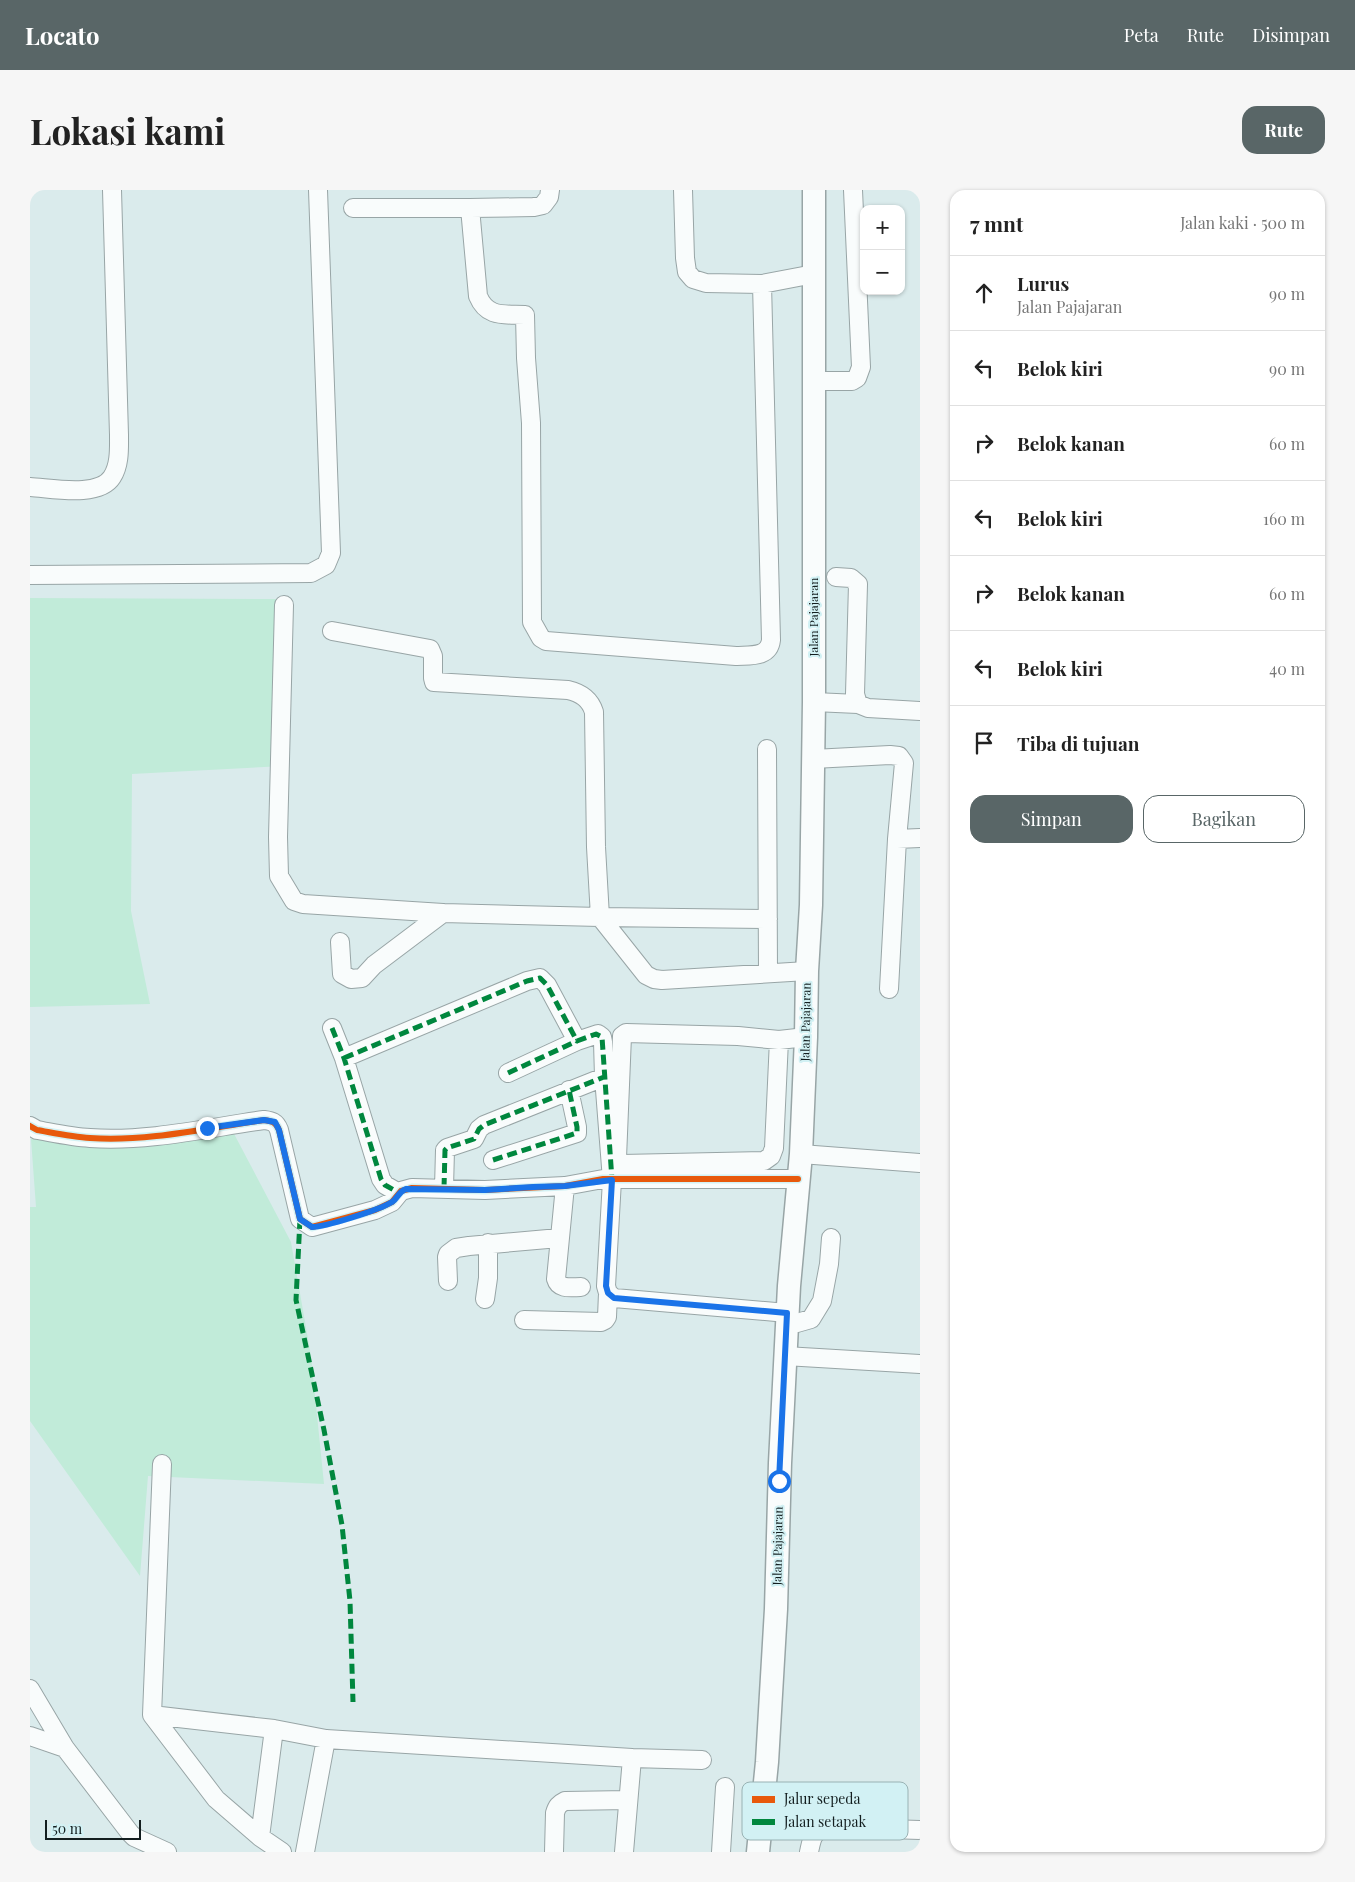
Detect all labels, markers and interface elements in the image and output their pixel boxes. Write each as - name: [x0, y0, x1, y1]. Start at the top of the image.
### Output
- text: Locato: [25, 19, 99, 51]
- text: Peta: [1124, 23, 1159, 47]
- text: Rute: [1187, 23, 1224, 47]
- text: Disimpan: [1252, 23, 1330, 47]
- button: Rute: [1242, 106, 1325, 154]
- text: Lokasi kami: [30, 107, 225, 154]
- map controls: [860, 205, 905, 295]
- button: +: [860, 205, 905, 250]
- text: 7 mnt: [970, 209, 1023, 237]
- text: Jalan kaki · 500 m: [1180, 212, 1305, 233]
- button: −: [860, 250, 905, 295]
- text: Lurus: [1017, 270, 1069, 296]
- icon: ahead: [970, 279, 998, 307]
- text: 90 m: [1269, 283, 1305, 304]
- text: Jalan Pajajaran: [1017, 296, 1122, 317]
- icon: left: [970, 354, 998, 382]
- text: Belok kiri: [1017, 355, 1103, 381]
- text: 90 m: [1269, 358, 1305, 379]
- icon: right: [970, 429, 998, 457]
- text: Belok kanan: [1017, 430, 1125, 456]
- text: 60 m: [1269, 433, 1305, 454]
- icon: left: [970, 504, 998, 532]
- text: Belok kiri: [1017, 505, 1103, 531]
- text: 160 m: [1263, 508, 1305, 529]
- street label: Jalan Pajajaran: [805, 578, 821, 657]
- icon: right: [970, 579, 998, 607]
- text: Belok kanan: [1017, 580, 1125, 606]
- text: 60 m: [1269, 583, 1305, 604]
- icon: left: [970, 654, 998, 682]
- text: Belok kiri: [1017, 655, 1103, 681]
- text: 40 m: [1269, 658, 1305, 679]
- icon: arrive: [970, 729, 998, 757]
- text: Tiba di tujuan: [1017, 730, 1139, 756]
- button: Simpan: [970, 795, 1133, 843]
- button: Bagikan: [1143, 795, 1305, 843]
- street label: Jalan Pajajaran: [796, 982, 814, 1063]
- route end: [196, 1117, 219, 1140]
- route start: [768, 1470, 791, 1493]
- street label: Jalan Pajajaran: [768, 1506, 786, 1587]
- legend: [742, 1782, 908, 1840]
- text: Jalur sepeda: [783, 1789, 860, 1808]
- text: Jalan setapak: [783, 1812, 866, 1831]
- scale bar: [45, 1817, 141, 1840]
- text: 50 m: [52, 1819, 82, 1838]

